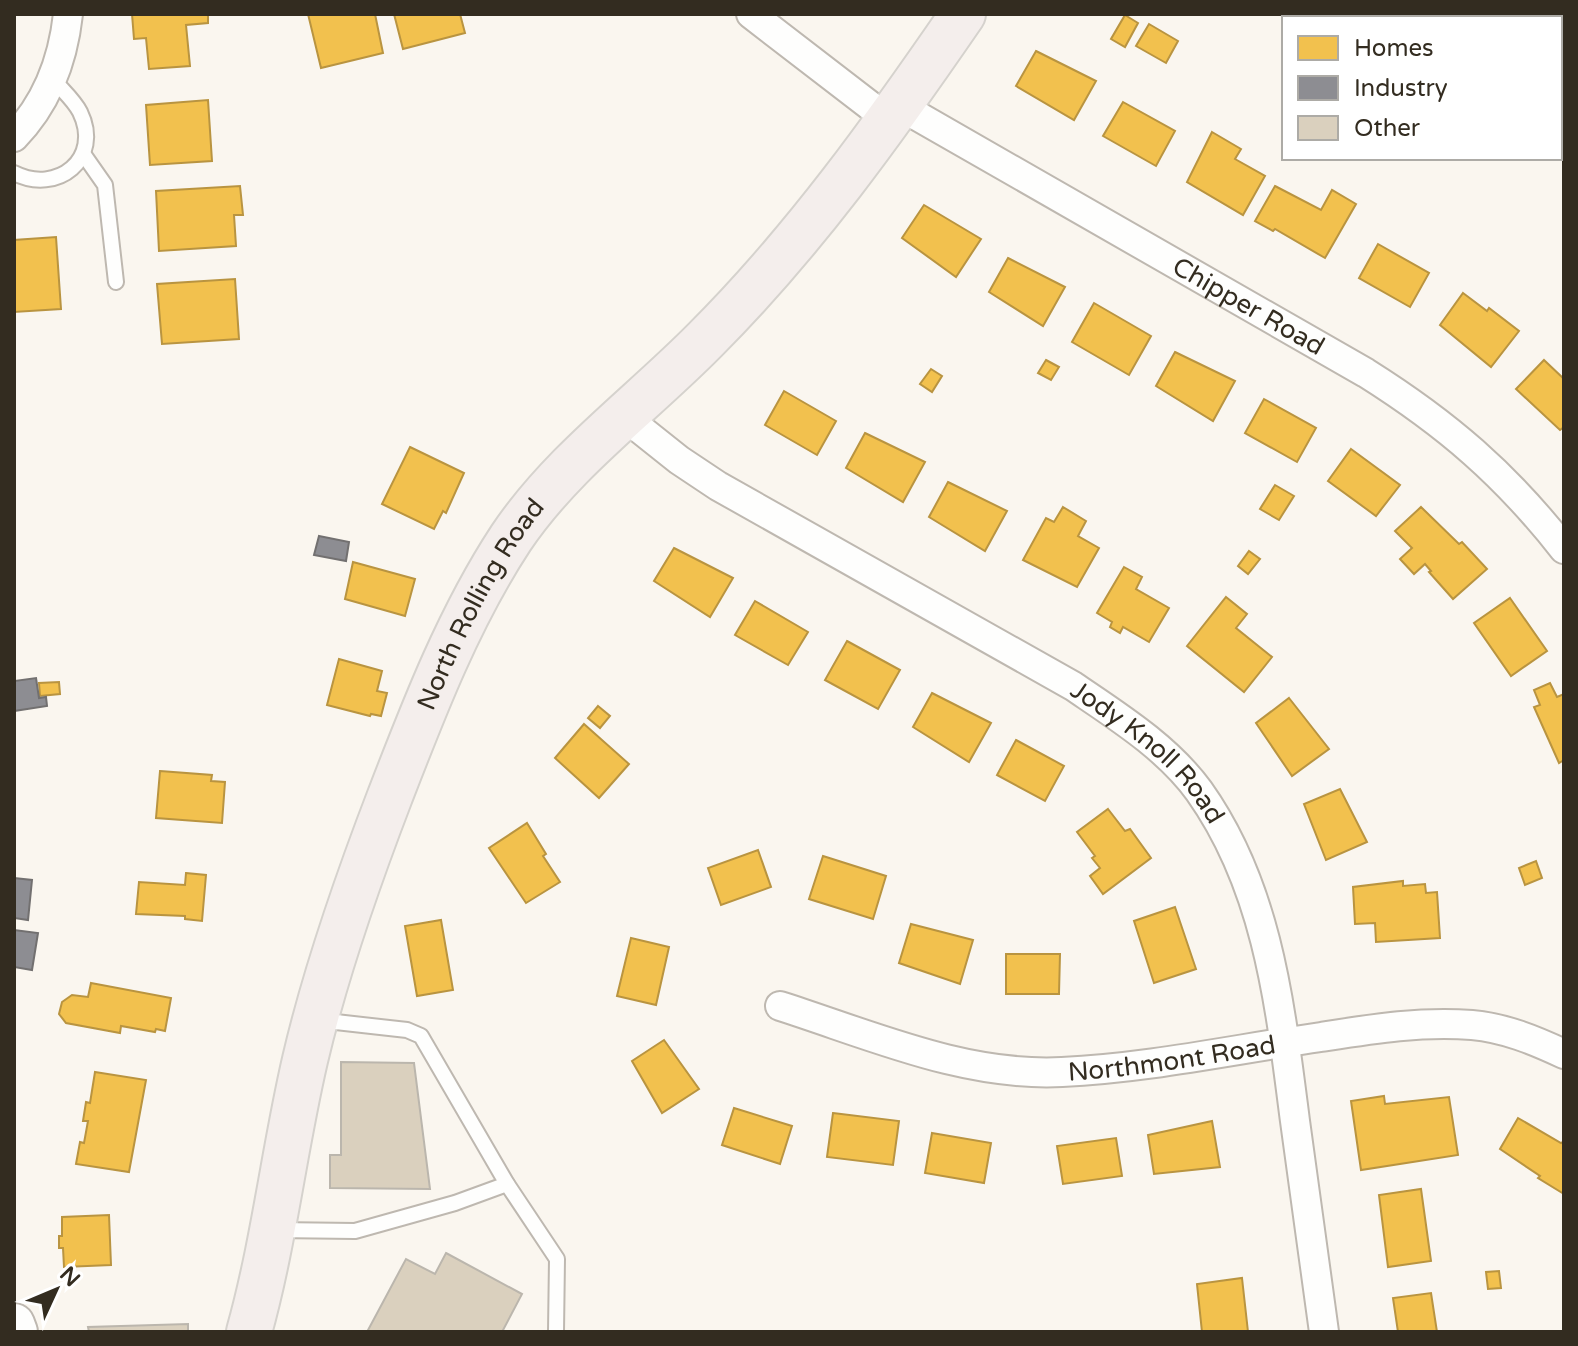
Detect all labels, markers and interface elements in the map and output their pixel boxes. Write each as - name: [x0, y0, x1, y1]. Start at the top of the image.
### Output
- legend: [1282, 16, 1562, 160]
- text: Homes: [1354, 34, 1434, 63]
- text: Industry: [1354, 74, 1448, 103]
- text: Other: [1354, 114, 1421, 143]
- street label: Chipper Road: [1167, 251, 1330, 362]
- street label: North Rolling Road: [411, 492, 551, 715]
- street label: Jody Knoll Road: [1065, 674, 1231, 829]
- street label: Northmont Road: [1067, 1029, 1278, 1088]
- north arrow: [16, 1250, 96, 1330]
- text: N: [54, 1261, 85, 1292]

